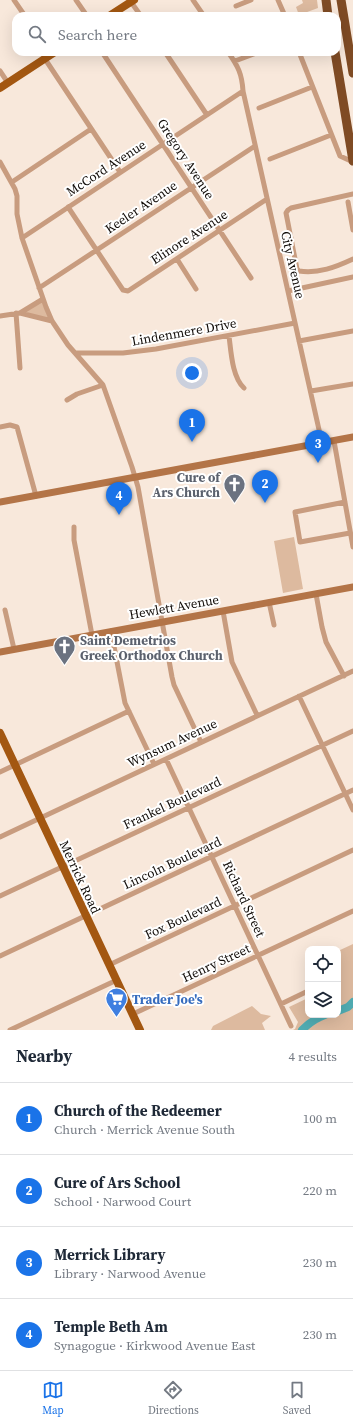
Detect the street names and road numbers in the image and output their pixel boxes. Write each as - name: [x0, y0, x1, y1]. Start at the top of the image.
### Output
- street label: Gregory Avenue: [154, 116, 219, 203]
- street label: McCord Avenue: [63, 136, 149, 200]
- street label: Keeler Avenue: [102, 176, 181, 237]
- street label: Elinore Avenue: [147, 206, 231, 268]
- street label: City Avenue: [277, 230, 309, 301]
- street label: Lindenmere Drive: [130, 314, 238, 350]
- street label: Hewlett Avenue: [128, 591, 221, 623]
- street label: Wynsum Avenue: [124, 715, 220, 771]
- street label: Frankel Boulevard: [120, 773, 224, 833]
- street label: Lincoln Boulevard: [120, 833, 224, 893]
- street label: Merrick Road: [56, 838, 105, 917]
- street label: Richard Street: [219, 858, 269, 941]
- street label: Fox Boulevard: [142, 893, 225, 943]
- street label: Henry Street: [179, 939, 254, 986]

